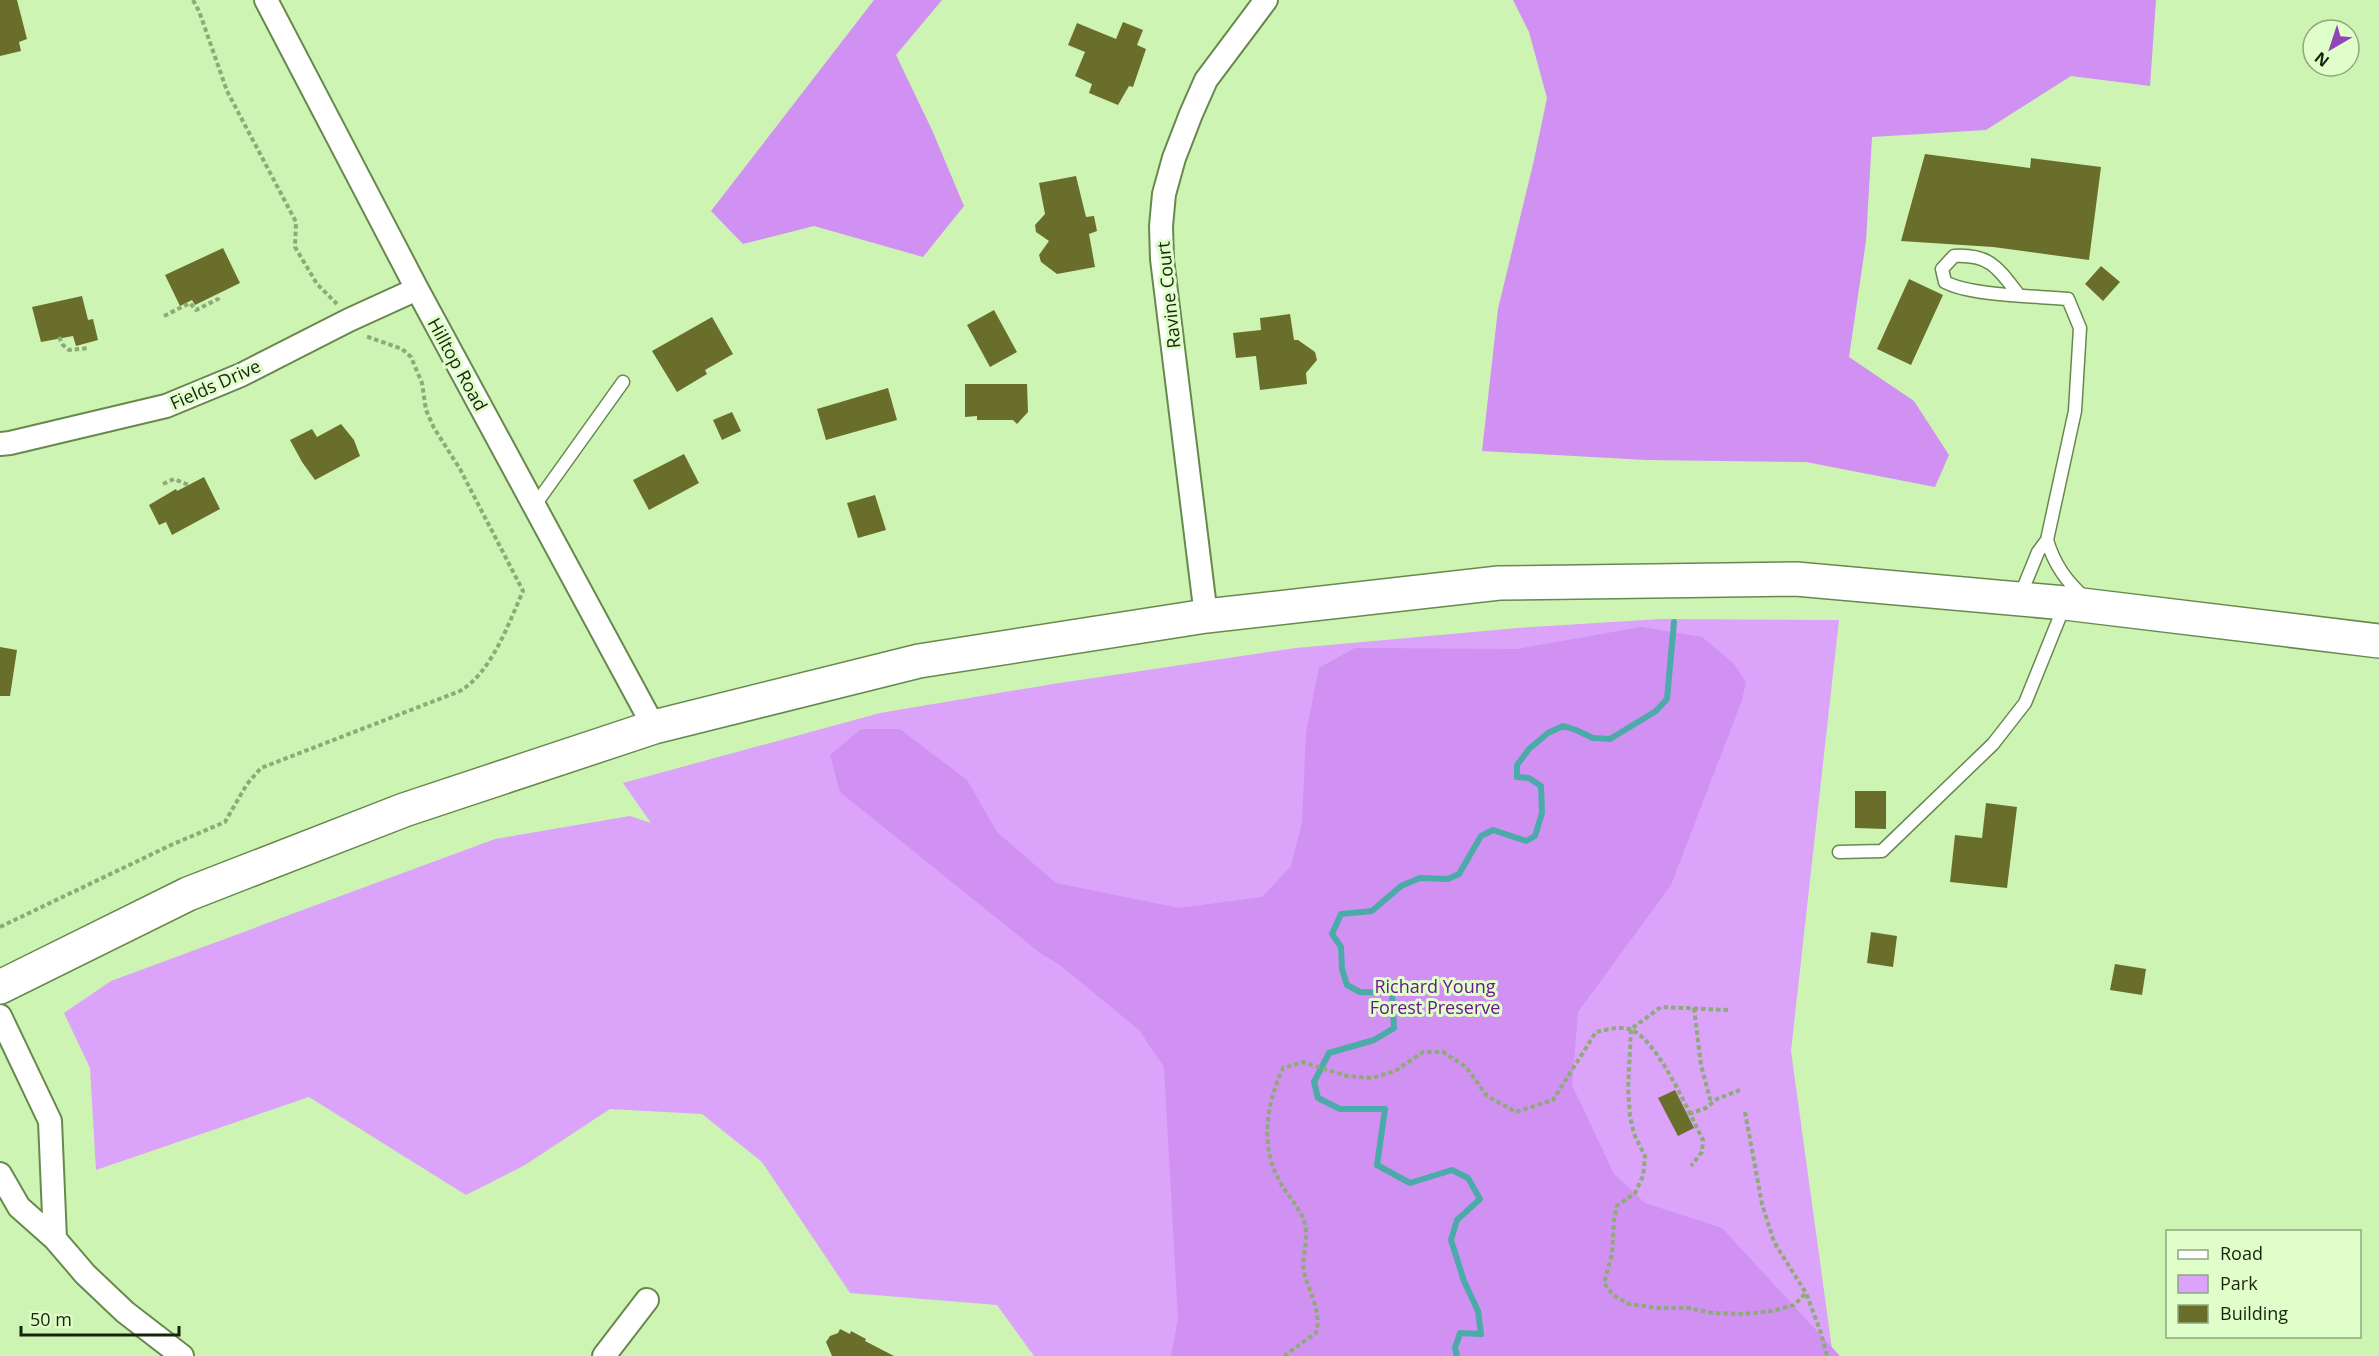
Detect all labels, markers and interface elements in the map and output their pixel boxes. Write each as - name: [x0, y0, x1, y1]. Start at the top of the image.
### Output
- north arrow: [2301, 18, 2361, 78]
- text: N: [2310, 47, 2334, 72]
- street label: Ravine Court: [1150, 240, 1186, 350]
- street label: Hilltop Road: [423, 313, 493, 415]
- street label: Fields Drive: [166, 353, 264, 415]
- park label: Richard Young Forest Preserve: [1370, 974, 1500, 1019]
- legend: [2166, 1230, 2361, 1338]
- text: Road: [2220, 1241, 2263, 1265]
- text: Park: [2220, 1271, 2258, 1295]
- scale bar: [21, 1299, 178, 1337]
- text: Building: [2220, 1301, 2288, 1325]
- text: 50 m: [30, 1307, 72, 1331]

